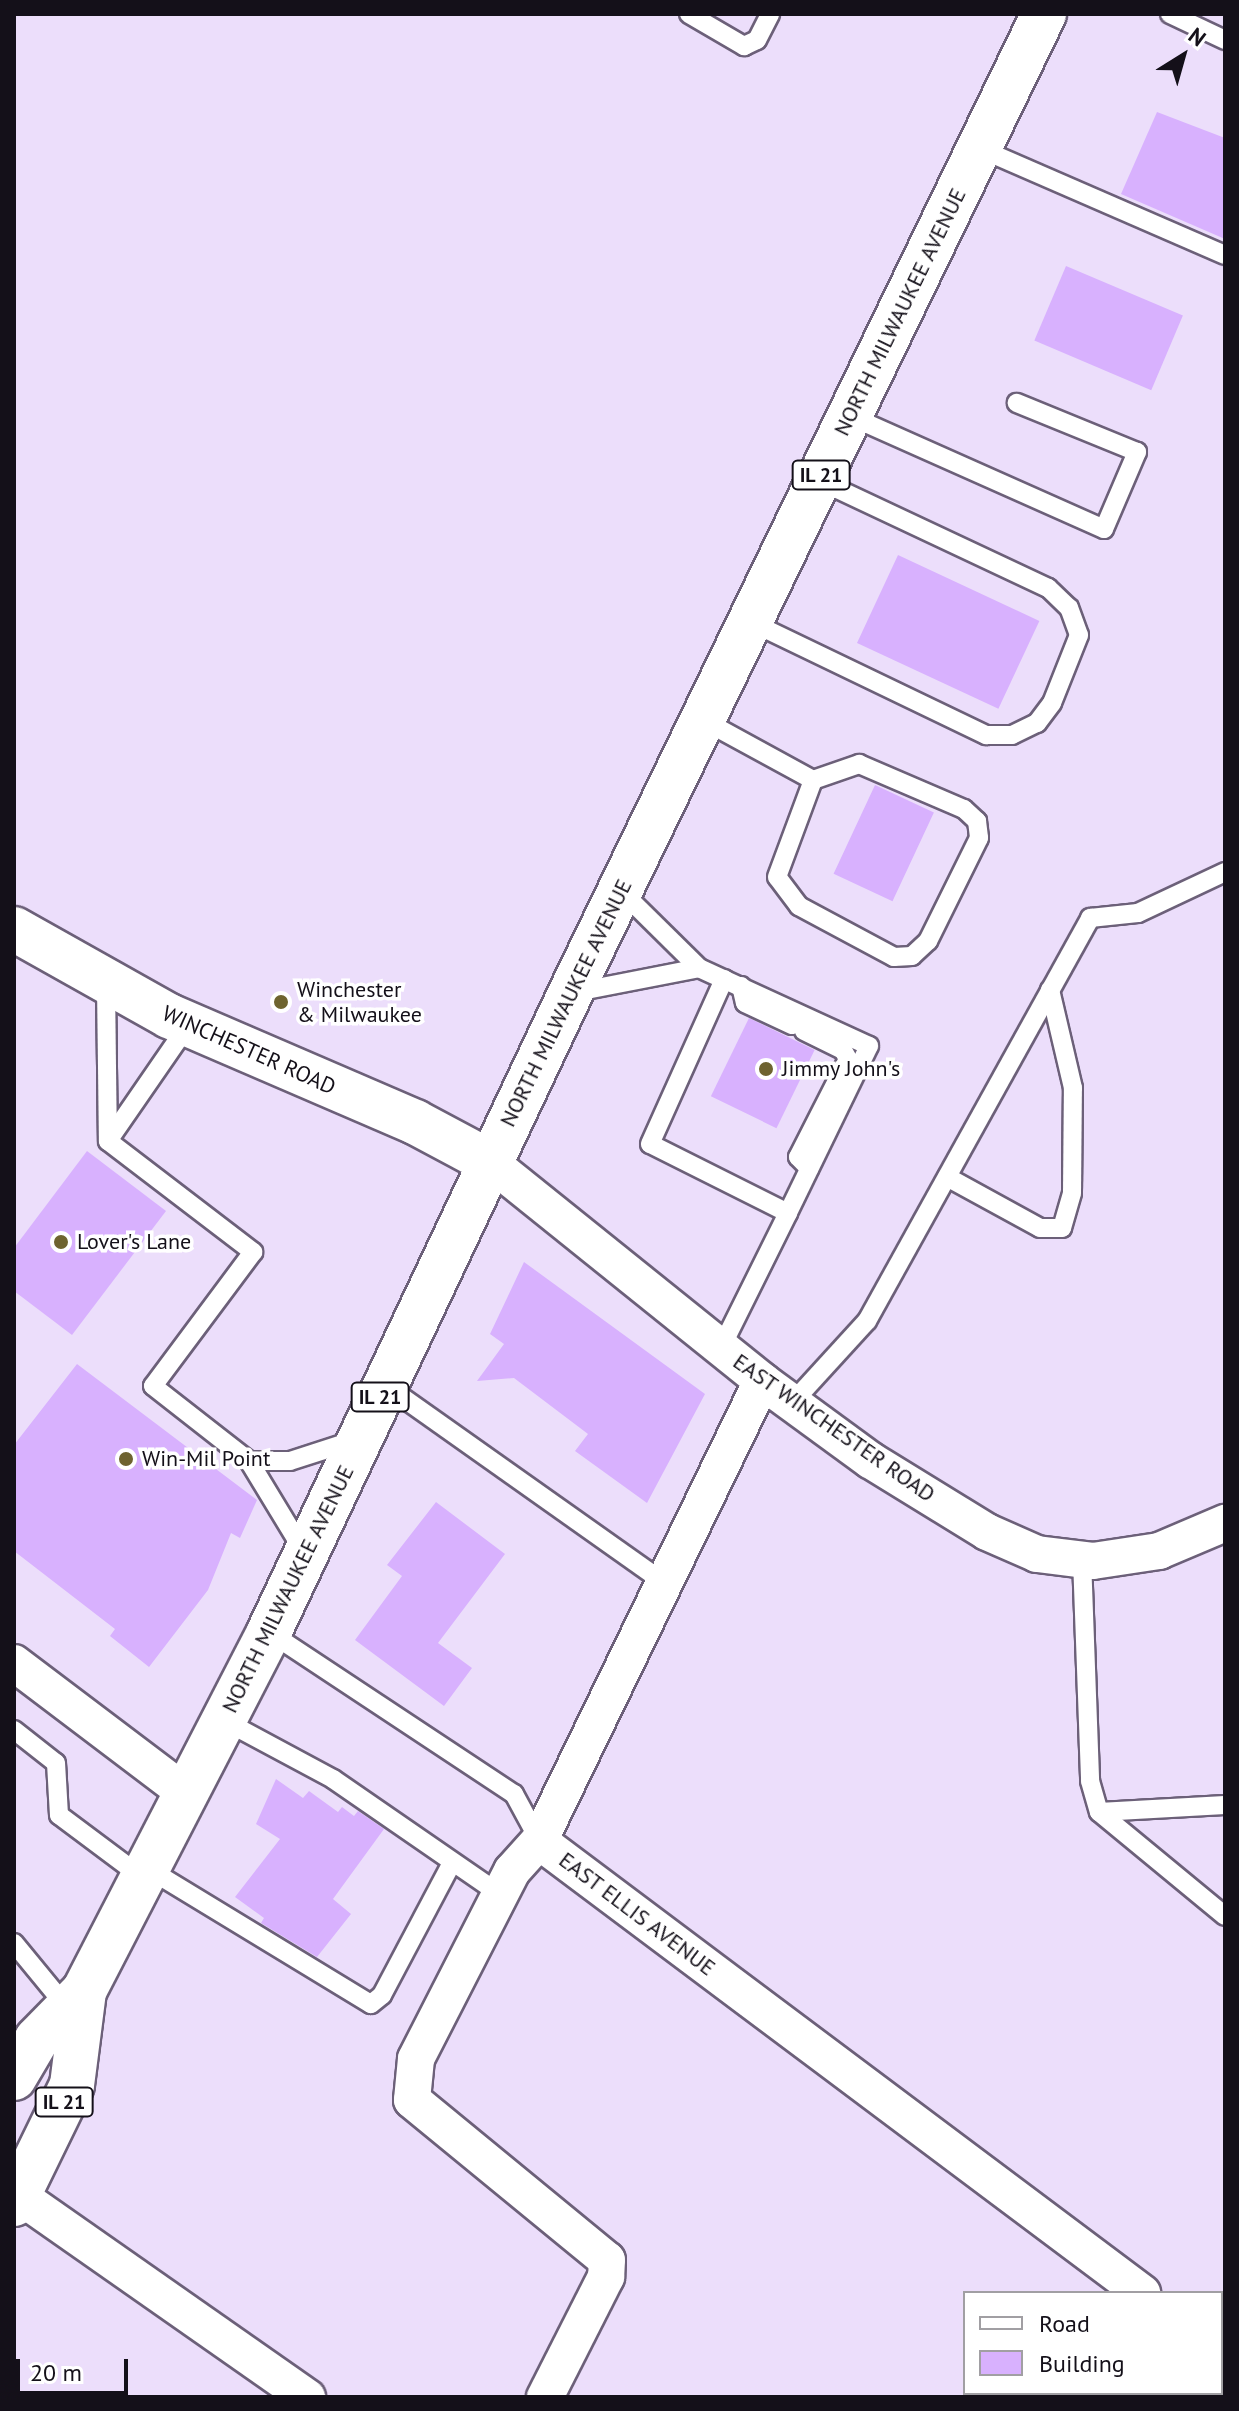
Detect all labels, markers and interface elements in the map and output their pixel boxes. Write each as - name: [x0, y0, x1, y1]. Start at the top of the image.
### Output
- north arrow: [1143, 16, 1223, 96]
- text: N: [1183, 21, 1212, 52]
- street label: NORTH MILWAUKEE AVENUE: [828, 184, 972, 440]
- road number: IL 21: [791, 459, 851, 491]
- street label: NORTH MILWAUKEE AVENUE: [494, 875, 638, 1131]
- place label: Winchester & Milwaukee: [297, 976, 422, 1028]
- marker: Winchester & Milwaukee: [272, 993, 290, 1011]
- street label: WINCHESTER ROAD: [158, 1000, 340, 1100]
- place label: Jimmy John's: [782, 1056, 901, 1082]
- marker: Jimmy John's: [757, 1060, 775, 1078]
- place label: Lover's Lane: [77, 1229, 191, 1255]
- marker: Lover's Lane: [52, 1233, 70, 1251]
- street label: EAST WINCHESTER ROAD: [728, 1348, 940, 1508]
- road number: IL 21: [350, 1381, 410, 1413]
- place label: Win-Mil Point: [142, 1446, 270, 1472]
- marker: Win-Mil Point: [117, 1450, 135, 1468]
- street label: NORTH MILWAUKEE AVENUE: [216, 1461, 360, 1717]
- street label: EAST ELLIS AVENUE: [553, 1846, 721, 1982]
- road number: IL 21: [34, 2086, 94, 2118]
- legend: [963, 2291, 1223, 2395]
- text: Road: [1039, 2308, 1090, 2339]
- scale bar: [20, 2343, 132, 2393]
- text: Building: [1039, 2348, 1125, 2379]
- text: 20 m: [30, 2357, 82, 2388]

